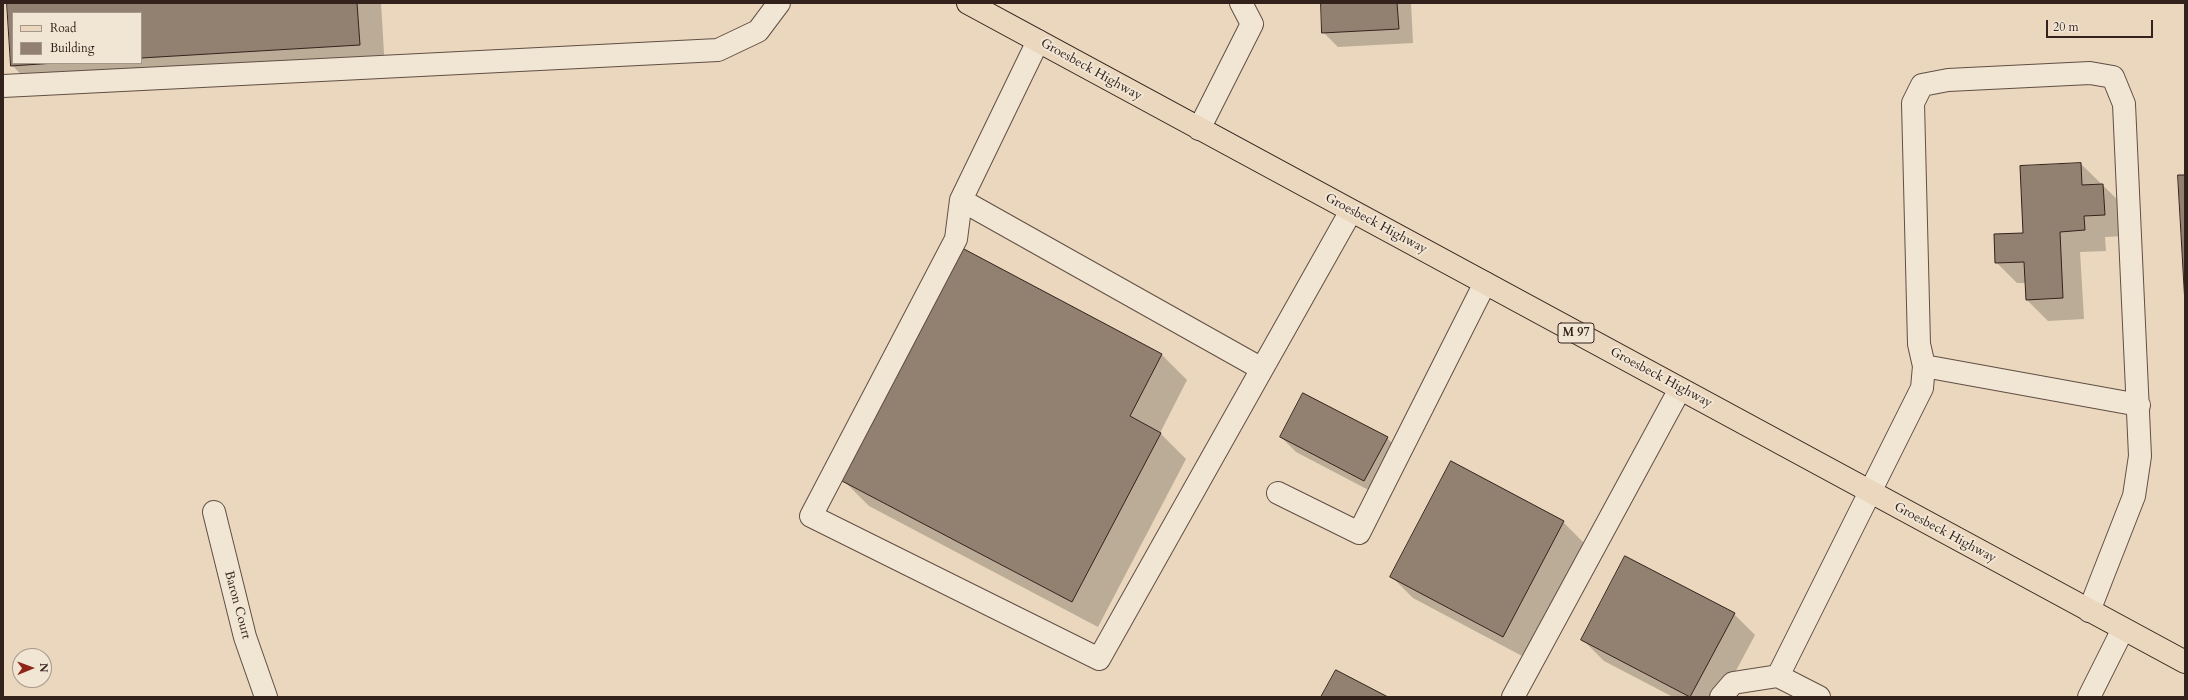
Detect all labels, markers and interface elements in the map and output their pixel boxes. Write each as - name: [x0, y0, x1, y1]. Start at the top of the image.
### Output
- legend: [12, 12, 142, 64]
- scale bar: [2048, 12, 2155, 38]
- text: 20 m: [2053, 19, 2079, 35]
- text: Road: [50, 20, 76, 36]
- street label: Groesbeck Highway: [1038, 36, 1144, 104]
- text: Building: [50, 40, 94, 56]
- street label: Groesbeck Highway: [1322, 190, 1430, 258]
- road number: M 97: [1558, 323, 1594, 343]
- street label: Groesbeck Highway: [1607, 344, 1715, 412]
- street label: Groesbeck Highway: [1891, 499, 1999, 567]
- street label: Baron Court: [220, 569, 254, 641]
- north arrow: [12, 648, 52, 688]
- text: N: [36, 663, 51, 673]

